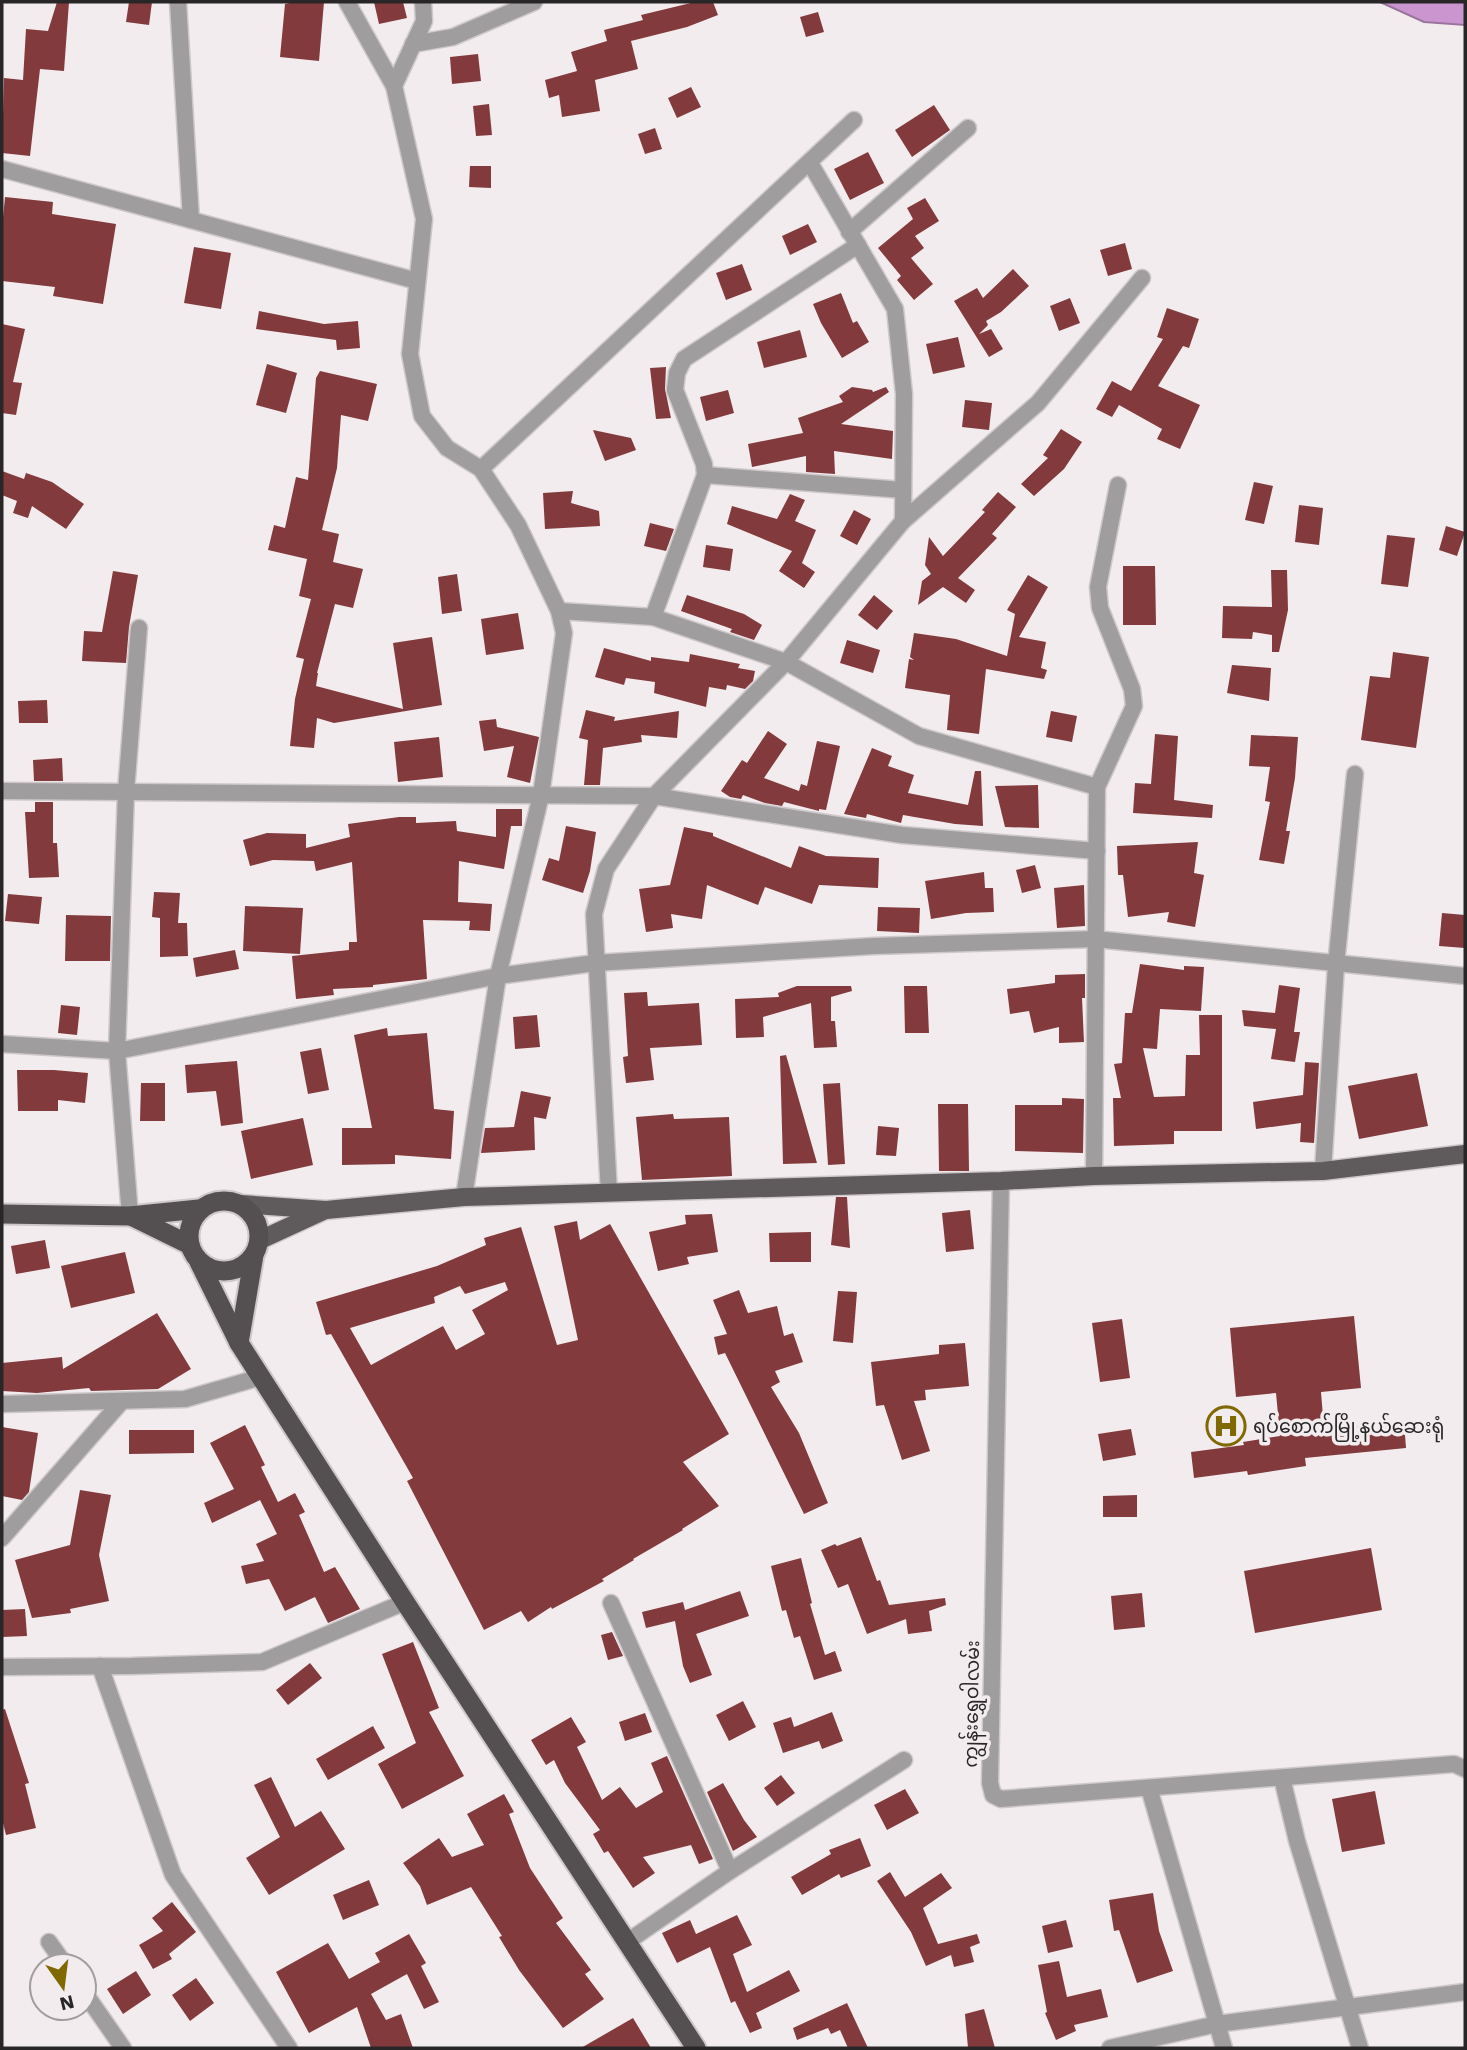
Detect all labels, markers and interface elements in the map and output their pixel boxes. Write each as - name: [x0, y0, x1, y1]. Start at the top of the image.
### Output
- hospital icon: ရပ်စောက်မြို့နယ်ဆေးရုံ: [1205, 1405, 1247, 1447]
- place label: ရပ်စောက်မြို့နယ်ဆေးရုံ: [1253, 1412, 1444, 1443]
- street label: ကျွန်းရွှေဝါလမ်း: [956, 1640, 990, 1768]
- north arrow: [28, 1952, 98, 2022]
- text: N: [57, 1990, 77, 2016]

